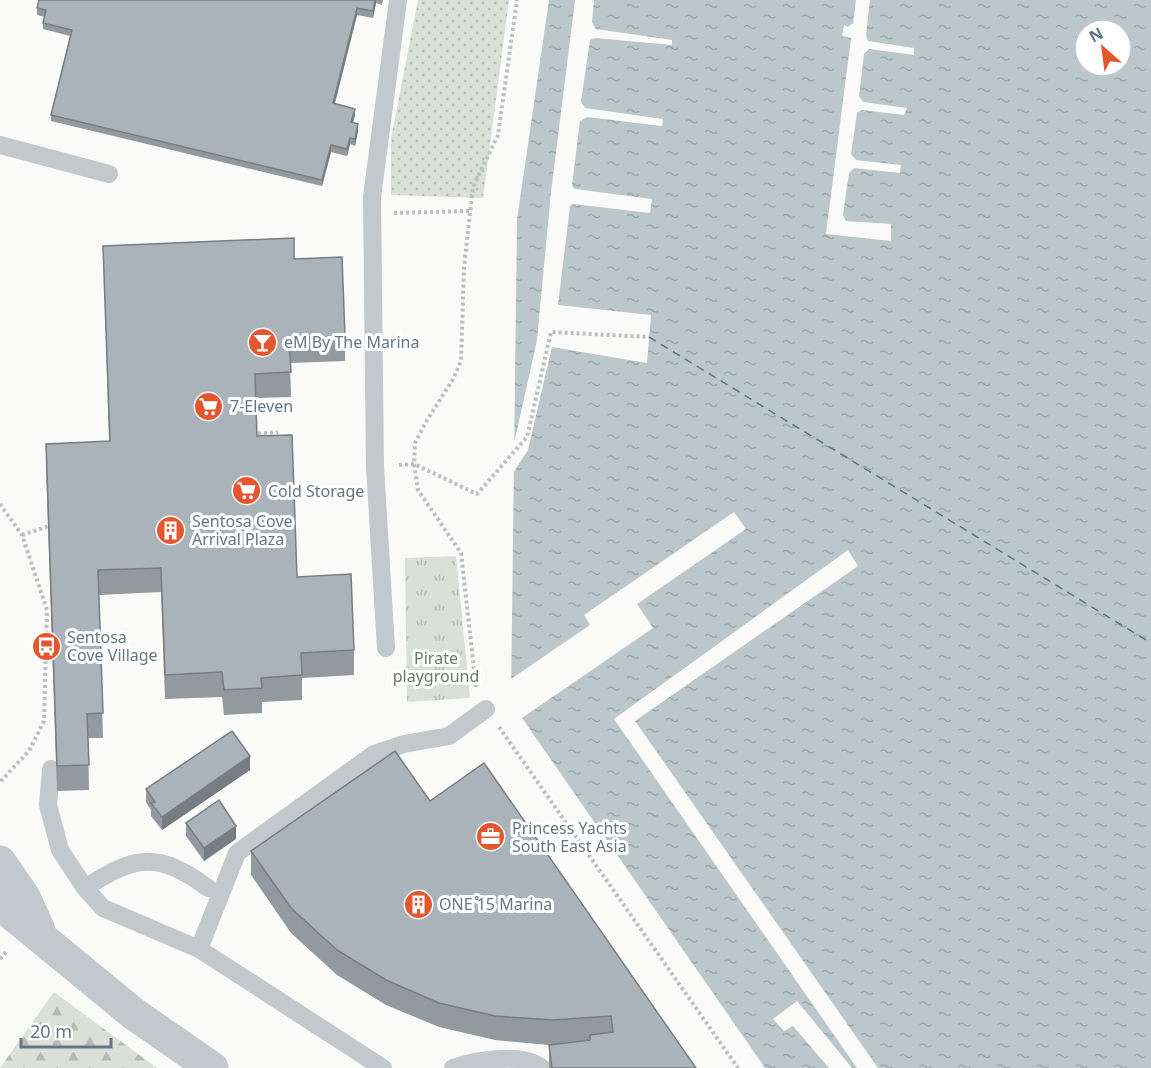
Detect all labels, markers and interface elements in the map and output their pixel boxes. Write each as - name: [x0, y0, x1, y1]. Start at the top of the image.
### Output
- north arrow: [1073, 18, 1133, 78]
- text: N: [1085, 22, 1107, 48]
- bar icon: eM By The Marina: [247, 326, 279, 358]
- place label: eM By The Marina: [284, 331, 419, 353]
- supermarket icon: 7-Eleven: [193, 390, 225, 422]
- place label: 7-Eleven: [230, 395, 293, 417]
- supermarket icon: Cold Storage: [231, 475, 263, 507]
- place label: Cold Storage: [268, 480, 364, 502]
- place label: Sentosa Cove Arrival Plaza: [192, 510, 293, 550]
- building icon: Sentosa Cove Arrival Plaza: [155, 514, 187, 546]
- place label: Sentosa Cove Village: [67, 626, 158, 666]
- bus stop icon: Sentosa Cove Village: [30, 630, 62, 662]
- park label: Pirate playground: [393, 647, 479, 687]
- place label: Princess Yachts South East Asia: [512, 817, 627, 857]
- office icon: Princess Yachts South East Asia: [475, 821, 507, 853]
- building icon: ONE ̊15 Marina: [402, 888, 434, 920]
- place label: ONE ̊15 Marina: [439, 893, 552, 915]
- scale bar: [21, 1011, 111, 1049]
- text: 20 m: [30, 1019, 72, 1043]

